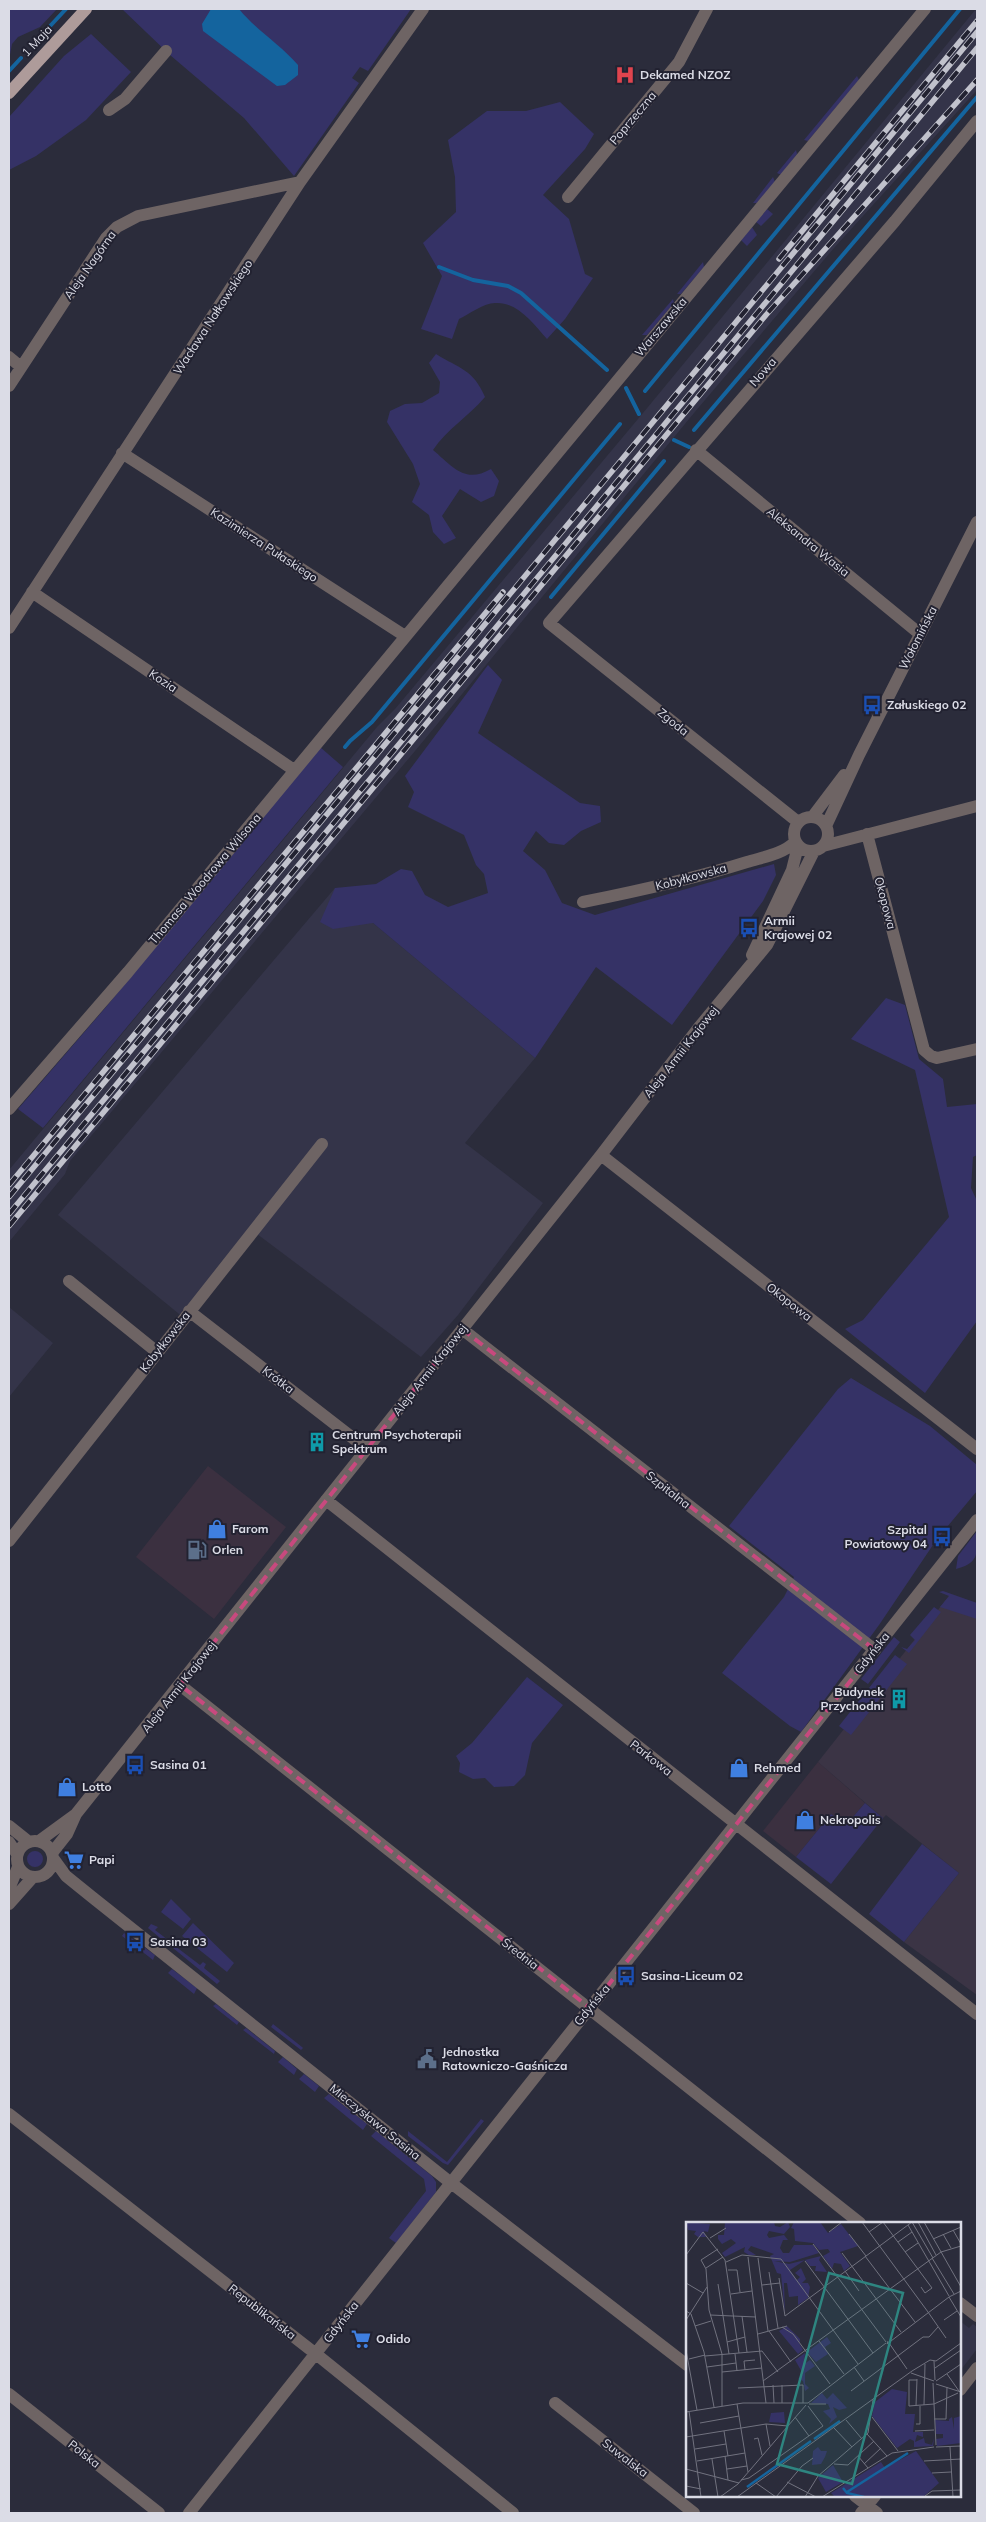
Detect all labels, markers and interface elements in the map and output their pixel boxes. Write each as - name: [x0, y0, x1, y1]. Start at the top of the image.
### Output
- street label: 1 Maja: [18, 22, 55, 60]
- hospital icon: Dekamed NZOZ: [614, 64, 636, 86]
- place label: Dekamed NZOZ: [640, 67, 731, 82]
- street label: Poprzeczna: [606, 88, 659, 147]
- street label: Aleja Nagórna: [60, 228, 119, 302]
- street label: Wacława Nałkowskiego: [170, 256, 255, 377]
- street label: Warszawska: [631, 294, 690, 359]
- street label: Nowa: [746, 354, 779, 389]
- street label: Kazimierza Pułaskiego: [208, 504, 321, 585]
- street label: Aleksandra Wasia: [764, 504, 853, 580]
- street label: Wołomińska: [895, 604, 940, 672]
- street label: Kozia: [146, 666, 180, 695]
- bus stop icon: Załuskiego 02: [861, 694, 883, 716]
- place label: Załuskiego 02: [887, 697, 967, 712]
- street label: Zgoda: [655, 705, 692, 739]
- street label: Thomasa Woodrowa Wilsona: [145, 810, 264, 947]
- street label: Kobyłkowska: [654, 860, 728, 893]
- street label: Okopowa: [871, 875, 900, 931]
- place label: Armii Krajowej 02: [764, 913, 832, 942]
- bus stop icon: Armii Krajowej 02: [738, 917, 760, 939]
- street label: Aleja Armii Krajowej: [640, 1003, 721, 1101]
- street label: Okopowa: [764, 1279, 815, 1324]
- street label: Kobyłkowska: [136, 1308, 193, 1375]
- street label: Aleja Armii Krajowej: [389, 1321, 470, 1419]
- street label: Krótka: [259, 1363, 297, 1397]
- place label: Centrum Psychoterapii Spektrum: [332, 1427, 461, 1456]
- building icon: Centrum Psychoterapii Spektrum: [306, 1431, 328, 1453]
- street label: Szpitalna: [643, 1468, 694, 1512]
- shop icon: Farom: [206, 1518, 228, 1540]
- place label: Farom: [232, 1521, 269, 1536]
- place label: Szpital Powiatowy 04: [845, 1522, 927, 1551]
- bus stop icon: Szpital Powiatowy 04: [931, 1526, 953, 1548]
- fuel station icon: Orlen: [186, 1539, 208, 1561]
- place label: Orlen: [212, 1542, 243, 1557]
- street label: Gdyńska: [851, 1629, 892, 1676]
- street label: Aleja Armii Krajowej: [138, 1638, 219, 1736]
- place label: Budynek Przychodni: [821, 1684, 884, 1713]
- building icon: Budynek Przychodni: [888, 1688, 910, 1710]
- street label: Parkowa: [627, 1736, 675, 1779]
- bus stop icon: Sasina 01: [124, 1754, 146, 1776]
- place label: Sasina 01: [150, 1757, 207, 1772]
- shop icon: Rehmed: [728, 1757, 750, 1779]
- place label: Rehmed: [754, 1760, 801, 1775]
- shop icon: Lotto: [56, 1776, 78, 1798]
- place label: Lotto: [82, 1779, 112, 1794]
- shop icon: Nekropolis: [794, 1809, 816, 1831]
- place label: Nekropolis: [820, 1812, 881, 1827]
- supermarket icon: Papi: [63, 1849, 85, 1871]
- place label: Papi: [89, 1852, 115, 1867]
- bus stop icon: Sasina 03: [124, 1931, 146, 1953]
- place label: Sasina 03: [150, 1934, 207, 1949]
- street label: Średnia: [499, 1935, 542, 1973]
- bus stop icon: Sasina-Liceum 02: [615, 1965, 637, 1987]
- place label: Sasina-Liceum 02: [641, 1968, 743, 1983]
- street label: Gdyńska: [570, 1981, 613, 2028]
- place label: Jednostka Ratowniczo-Gaśnicza: [442, 2044, 567, 2073]
- public building icon: Jednostka Ratowniczo-Gaśnicza: [416, 2048, 438, 2070]
- street label: Mieczysława Sasina: [327, 2080, 424, 2163]
- inset map: [686, 2222, 961, 2497]
- street label: Republikańska: [226, 2281, 299, 2343]
- street label: Gdyńska: [320, 2298, 361, 2345]
- supermarket icon: Odido: [350, 2328, 372, 2350]
- place label: Odido: [376, 2331, 411, 2346]
- street label: Suwalska: [599, 2435, 651, 2480]
- street label: Polska: [65, 2436, 103, 2471]

